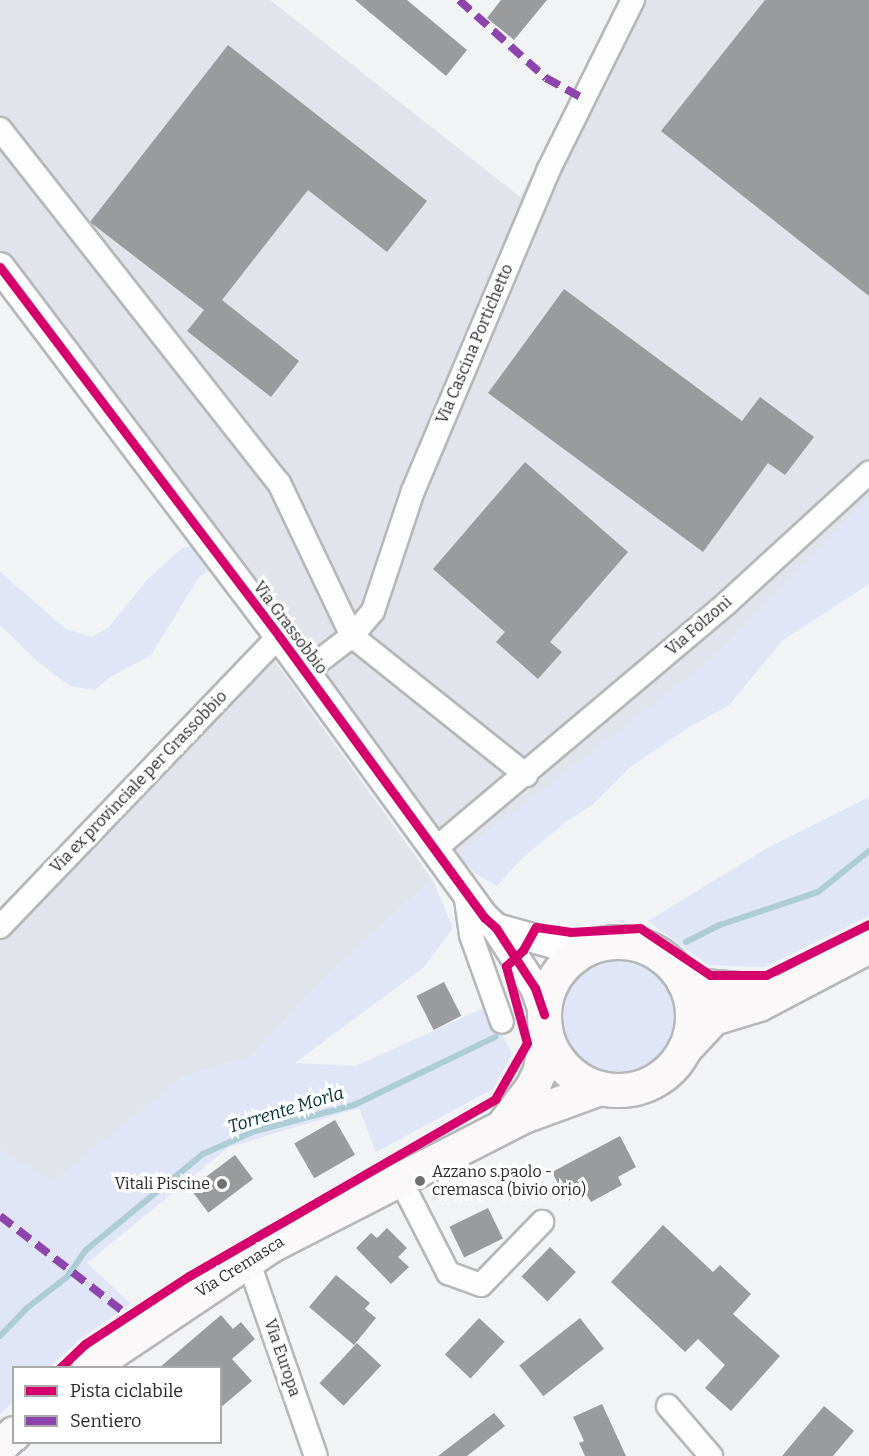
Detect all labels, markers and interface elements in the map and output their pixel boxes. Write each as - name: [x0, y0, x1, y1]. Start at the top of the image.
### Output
- street label: Via Cascina Portichetto: [433, 261, 517, 427]
- street label: Via Grassobbio: [249, 578, 331, 678]
- street label: Via Folzoni: [662, 592, 736, 660]
- street label: Via ex provinciale per Grassobbio: [47, 687, 231, 877]
- water label: Torrente Morla: [225, 1082, 347, 1138]
- place label: Azzano s.paolo - cremasca (bivio orio): [432, 1162, 586, 1200]
- place label: Vitali Piscine: [114, 1174, 210, 1194]
- marker: Azzano s.paolo - cremasca (bivio orio): [413, 1174, 427, 1188]
- marker: Vitali Piscine: [215, 1177, 229, 1191]
- street label: Via Cremasca: [192, 1232, 288, 1302]
- street label: Via Europa: [260, 1317, 304, 1399]
- legend: [12, 1366, 222, 1444]
- text: Pista ciclabile: [70, 1380, 183, 1402]
- text: Sentiero: [70, 1410, 141, 1432]

